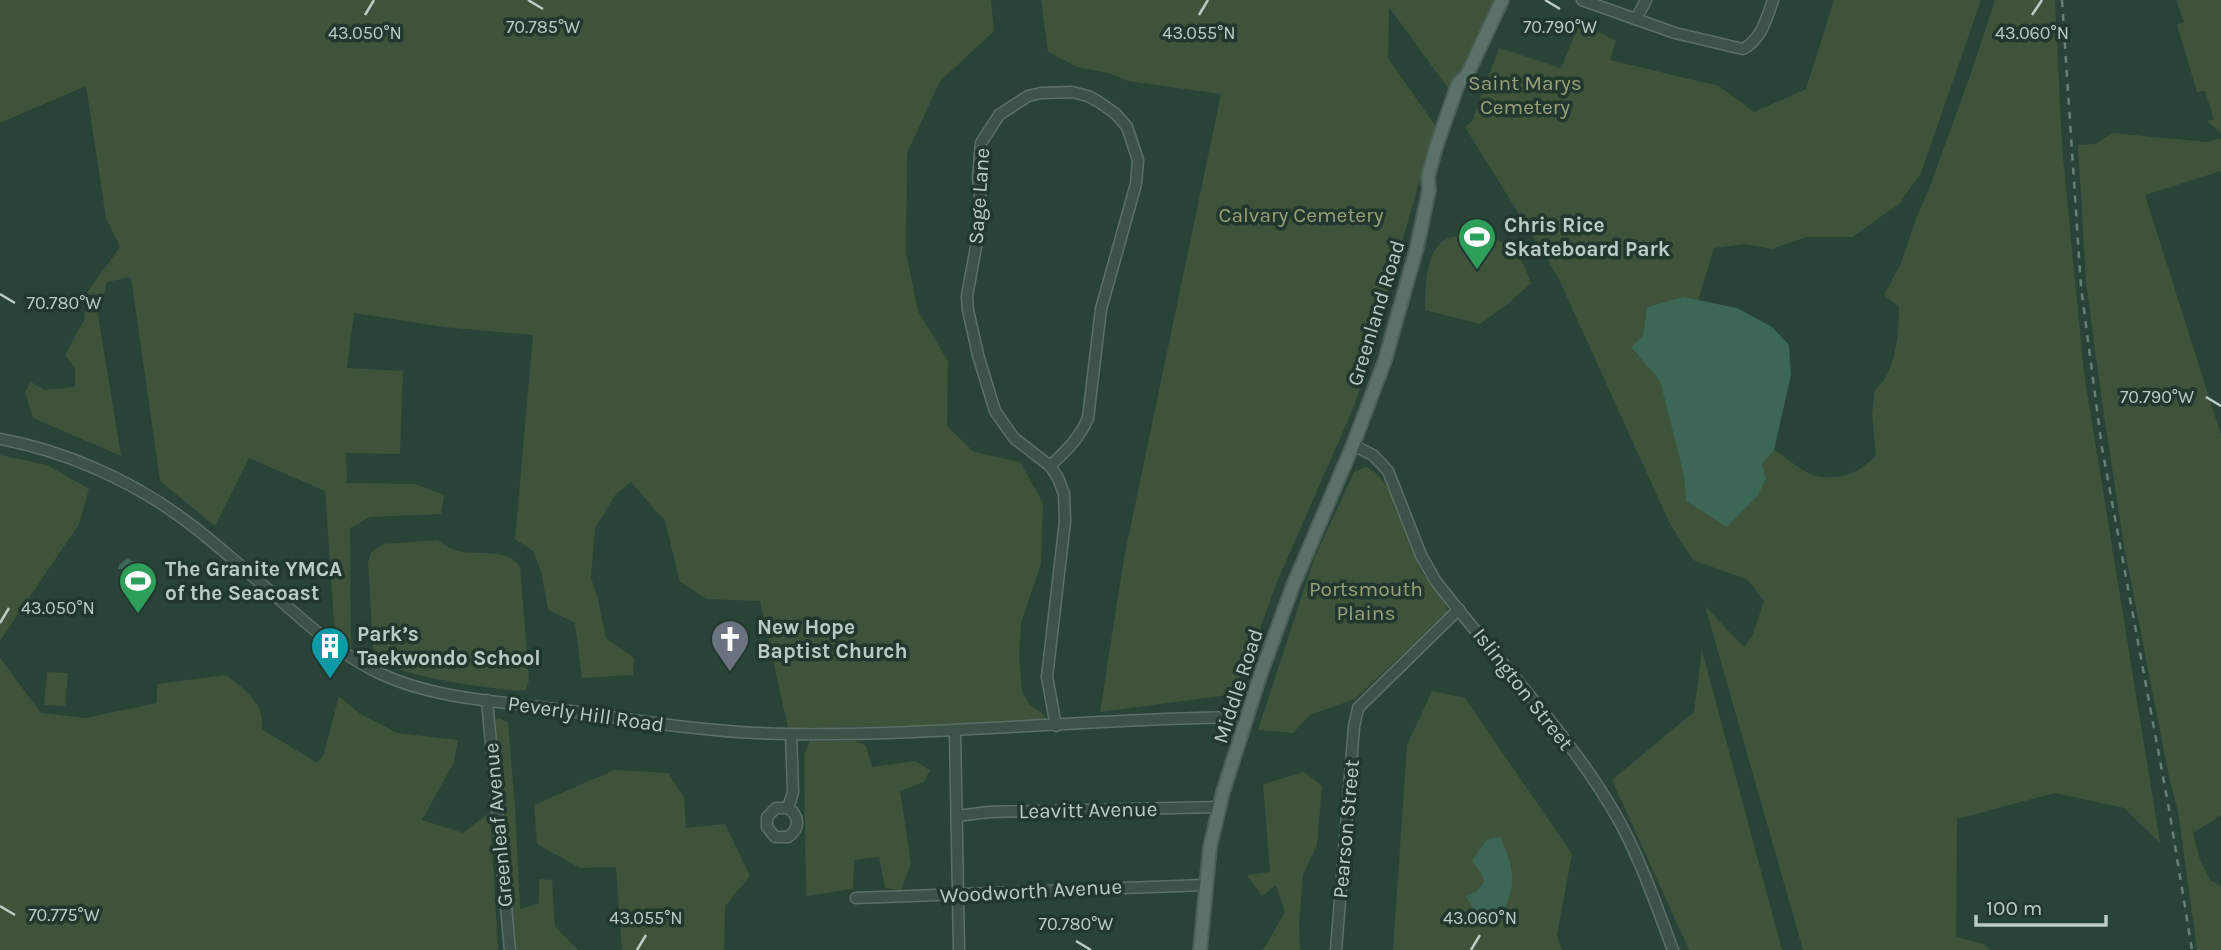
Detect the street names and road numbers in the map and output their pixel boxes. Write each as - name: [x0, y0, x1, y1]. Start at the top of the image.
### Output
- street label: Sage Lane: [964, 147, 994, 245]
- street label: Greenland Road: [1342, 237, 1410, 389]
- street label: Islington Street: [1468, 623, 1578, 755]
- street label: Middle Road: [1208, 626, 1268, 746]
- street label: Peverly Hill Road: [506, 691, 666, 737]
- street label: Greenleaf Avenue: [479, 742, 517, 908]
- street label: Pearson Street: [1328, 758, 1364, 899]
- street label: Leavitt Avenue: [1018, 797, 1158, 823]
- street label: Woodworth Avenue: [939, 874, 1123, 908]

